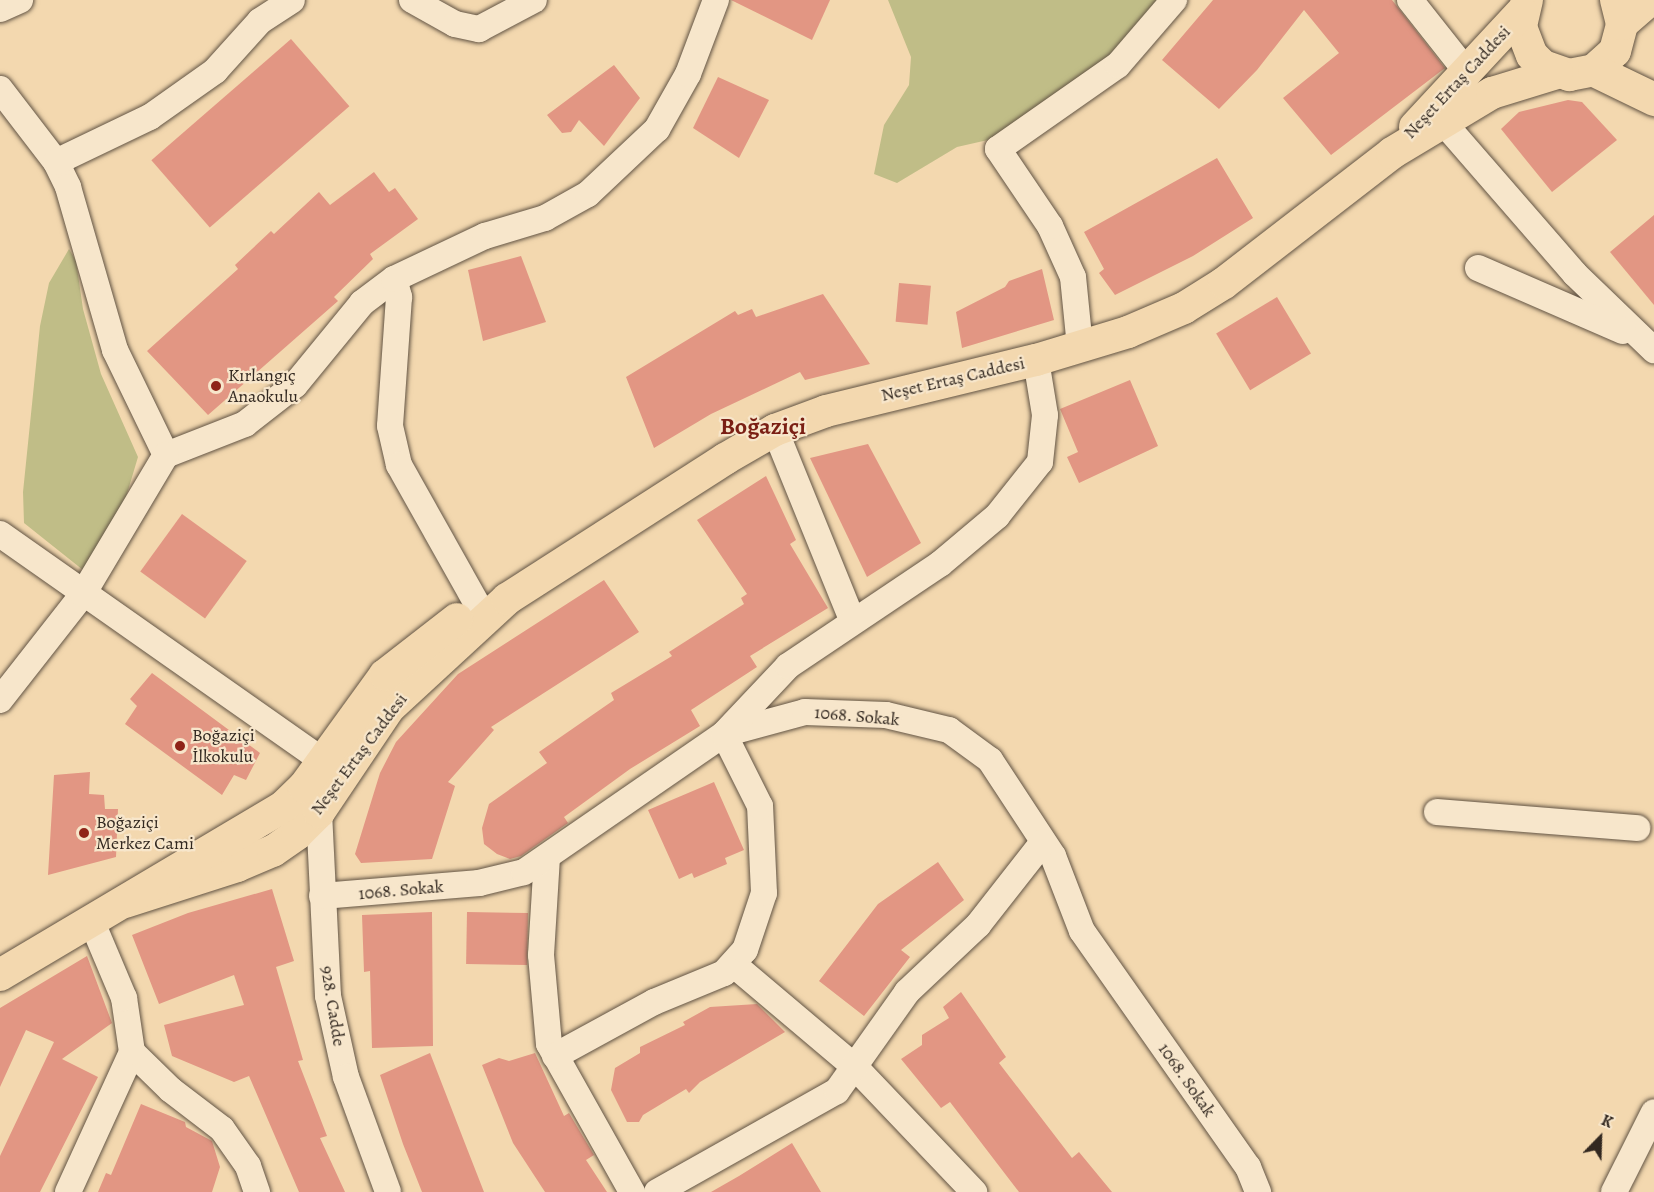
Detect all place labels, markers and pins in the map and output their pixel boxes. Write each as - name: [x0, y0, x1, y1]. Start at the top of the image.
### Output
- place label: Kırlangıç Anaokulu: [228, 365, 298, 407]
- marker: Kırlangıç Anaokulu: [209, 379, 223, 393]
- place label: Boğaziçi İlkokulu: [192, 725, 255, 768]
- marker: Boğaziçi İlkokulu: [173, 739, 187, 753]
- place label: Boğaziçi Merkez Cami: [96, 812, 194, 854]
- marker: Boğaziçi Merkez Cami: [77, 826, 91, 840]

